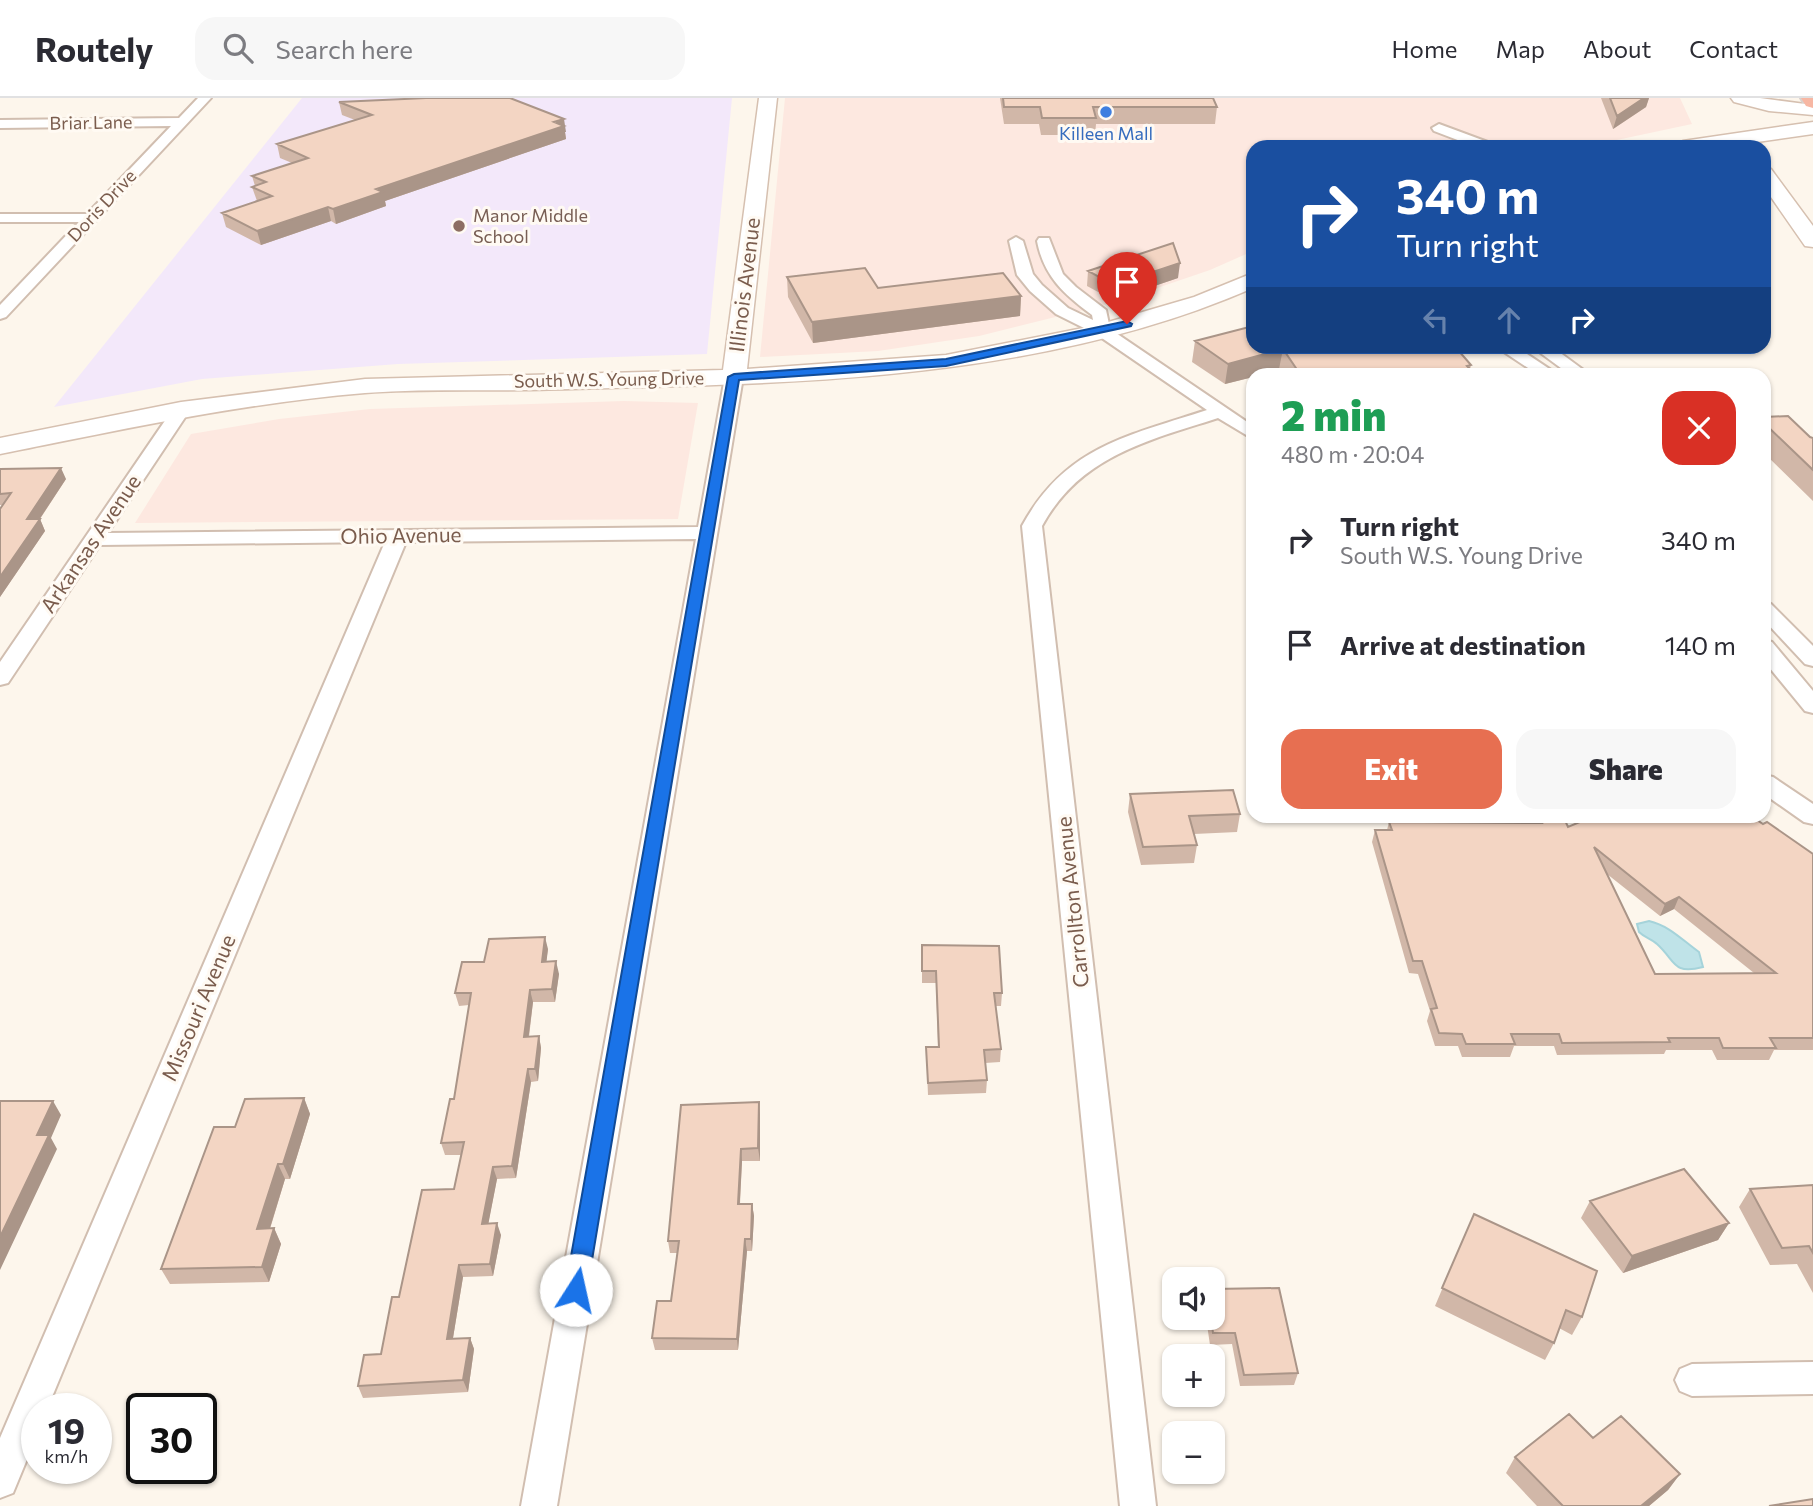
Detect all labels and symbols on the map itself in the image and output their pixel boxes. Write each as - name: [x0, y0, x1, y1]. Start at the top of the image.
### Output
- marker: Killeen Mall: [1098, 104, 1114, 120]
- street label: Briar Lane: [49, 110, 133, 134]
- place label: Killeen Mall: [1059, 122, 1153, 144]
- street label: Doris Drive: [62, 165, 140, 246]
- place label: Manor Middle School: [473, 204, 588, 247]
- street label: Illinois Avenue: [723, 216, 764, 354]
- marker: Manor Middle School: [451, 218, 467, 234]
- pin: [1097, 252, 1157, 324]
- street label: South W.S. Young Drive: [514, 366, 704, 392]
- street label: Arkansas Avenue: [34, 469, 145, 617]
- street label: Ohio Avenue: [340, 521, 462, 548]
- street label: Carrollton Avenue: [1050, 815, 1093, 989]
- street label: Missouri Avenue: [156, 930, 240, 1084]
- position arrow: [539, 1253, 613, 1327]
- speed limit sign: 30: [126, 1393, 217, 1484]

